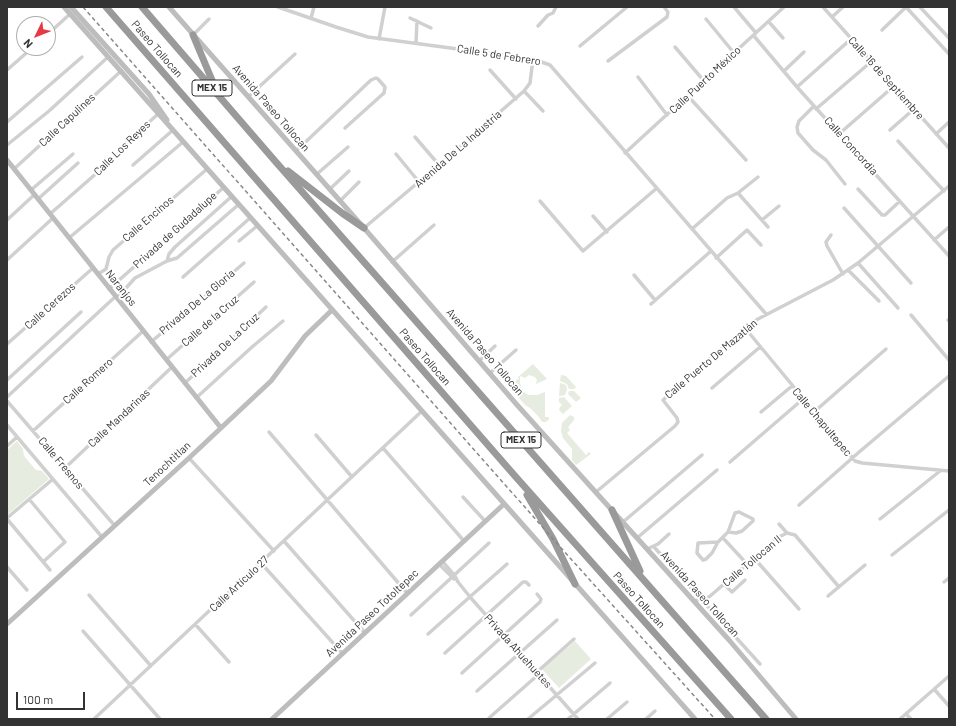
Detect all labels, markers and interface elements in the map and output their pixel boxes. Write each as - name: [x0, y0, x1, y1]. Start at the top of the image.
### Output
- north arrow: [16, 16, 56, 56]
- street label: Paseo Tollocan: [129, 18, 185, 80]
- street label: Calle 16 de Septiembre: [845, 34, 927, 122]
- text: N: [20, 37, 35, 51]
- street label: Calle 5 de Febrero: [456, 42, 542, 68]
- street label: Calle Puerto México: [666, 43, 744, 117]
- street label: Avenida Paseo Tollocan: [230, 62, 312, 154]
- road number: MEX 15: [192, 80, 232, 96]
- street label: Calle Capulines: [36, 91, 98, 149]
- street label: Avenida De La Industria: [412, 108, 504, 190]
- street label: Calle Concordia: [821, 114, 881, 178]
- street label: Calle Los Reyes: [91, 118, 153, 178]
- street label: Privada de Gudadalupe: [130, 189, 220, 271]
- street label: Calle Encinos: [120, 193, 176, 245]
- street label: Naranjos: [103, 267, 139, 309]
- street label: Privada De La Gloria: [157, 267, 237, 337]
- street label: Calle Cerezos: [22, 280, 78, 332]
- street label: Calle de la Cruz: [179, 293, 241, 349]
- street label: Avenida Paseo Tollocan: [444, 306, 526, 398]
- street label: Privada De La Cruz: [188, 310, 262, 380]
- street label: Calle Puerto De Mazatlán: [662, 316, 760, 402]
- street label: Paseo Tollocan: [397, 326, 453, 388]
- street label: Calle Romero: [60, 355, 116, 407]
- street label: Calle Chapultepec: [790, 385, 854, 459]
- street label: Calle Mandarinas: [85, 386, 153, 450]
- road number: MEX 15: [501, 432, 541, 448]
- street label: Calle Fresnos: [36, 434, 86, 492]
- street label: Tenochtitlan: [141, 439, 193, 489]
- street label: Calle Tollocan II: [720, 532, 784, 590]
- street label: Avenida Paseo Tollocan: [658, 548, 742, 640]
- street label: Calle Artículo 27: [207, 553, 271, 615]
- street label: Avenida Paseo Totoltepec: [323, 566, 421, 660]
- street label: Paseo Tollocan: [610, 569, 668, 631]
- street label: Privada Ahuehuetes: [481, 611, 555, 691]
- scale bar: [18, 684, 87, 710]
- text: 100 m: [23, 692, 53, 706]

